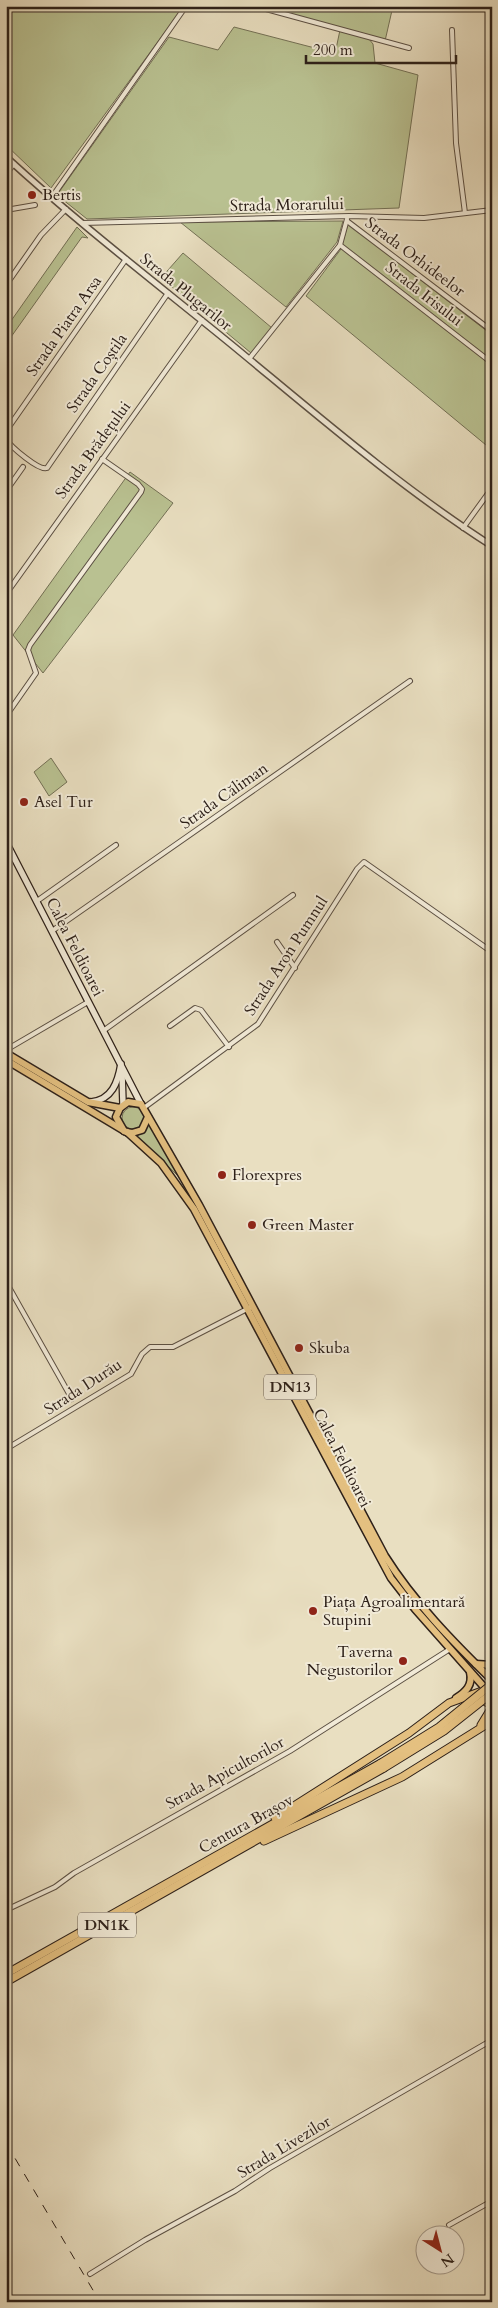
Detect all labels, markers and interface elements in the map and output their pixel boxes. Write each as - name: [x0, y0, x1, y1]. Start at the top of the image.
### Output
- scale bar: [306, 32, 456, 64]
- text: 200 m: [313, 40, 353, 60]
- place label: Bertis: [42, 184, 81, 206]
- marker: Bertis: [26, 189, 38, 201]
- street label: Strada Morarului: [230, 193, 345, 217]
- street label: Strada Orhideelor: [360, 212, 470, 302]
- street label: Strada Plugarilor: [135, 248, 237, 336]
- street label: Strada Irisului: [381, 257, 468, 332]
- street label: Strada Piatra Arsa: [21, 271, 107, 381]
- street label: Strada Coștila: [62, 329, 133, 417]
- street label: Strada Brădețului: [50, 396, 136, 503]
- street label: Strada Căliman: [176, 758, 272, 834]
- place label: Asel Tur: [34, 791, 93, 813]
- marker: Asel Tur: [18, 796, 30, 808]
- street label: Strada Aron Pumnul: [239, 892, 333, 1020]
- street label: Calea Feldioarei: [41, 894, 110, 1001]
- place label: Florexpres: [232, 1164, 302, 1186]
- marker: Florexpres: [216, 1169, 228, 1181]
- place label: Green Master: [262, 1214, 354, 1236]
- marker: Green Master: [246, 1219, 258, 1231]
- place label: Skuba: [309, 1337, 350, 1359]
- marker: Skuba: [293, 1342, 305, 1354]
- street label: Strada Durău: [40, 1353, 126, 1420]
- road number: DN13: [264, 1374, 316, 1400]
- street label: Calea Feldioarei: [308, 1405, 377, 1512]
- place label: Piața Agroalimentară Stupini: [323, 1591, 465, 1631]
- marker: Piața Agroalimentară Stupini: [307, 1605, 319, 1617]
- place label: Taverna Negustorilor: [306, 1641, 393, 1681]
- marker: Taverna Negustorilor: [397, 1655, 409, 1667]
- street label: Strada Apicultorilor: [162, 1731, 289, 1815]
- street label: Centura Brașov: [195, 1788, 298, 1859]
- road number: DN1K: [78, 1912, 136, 1938]
- street label: Strada Livezilor: [233, 2110, 335, 2184]
- north arrow: [416, 2226, 466, 2276]
- text: N: [437, 2249, 458, 2271]

